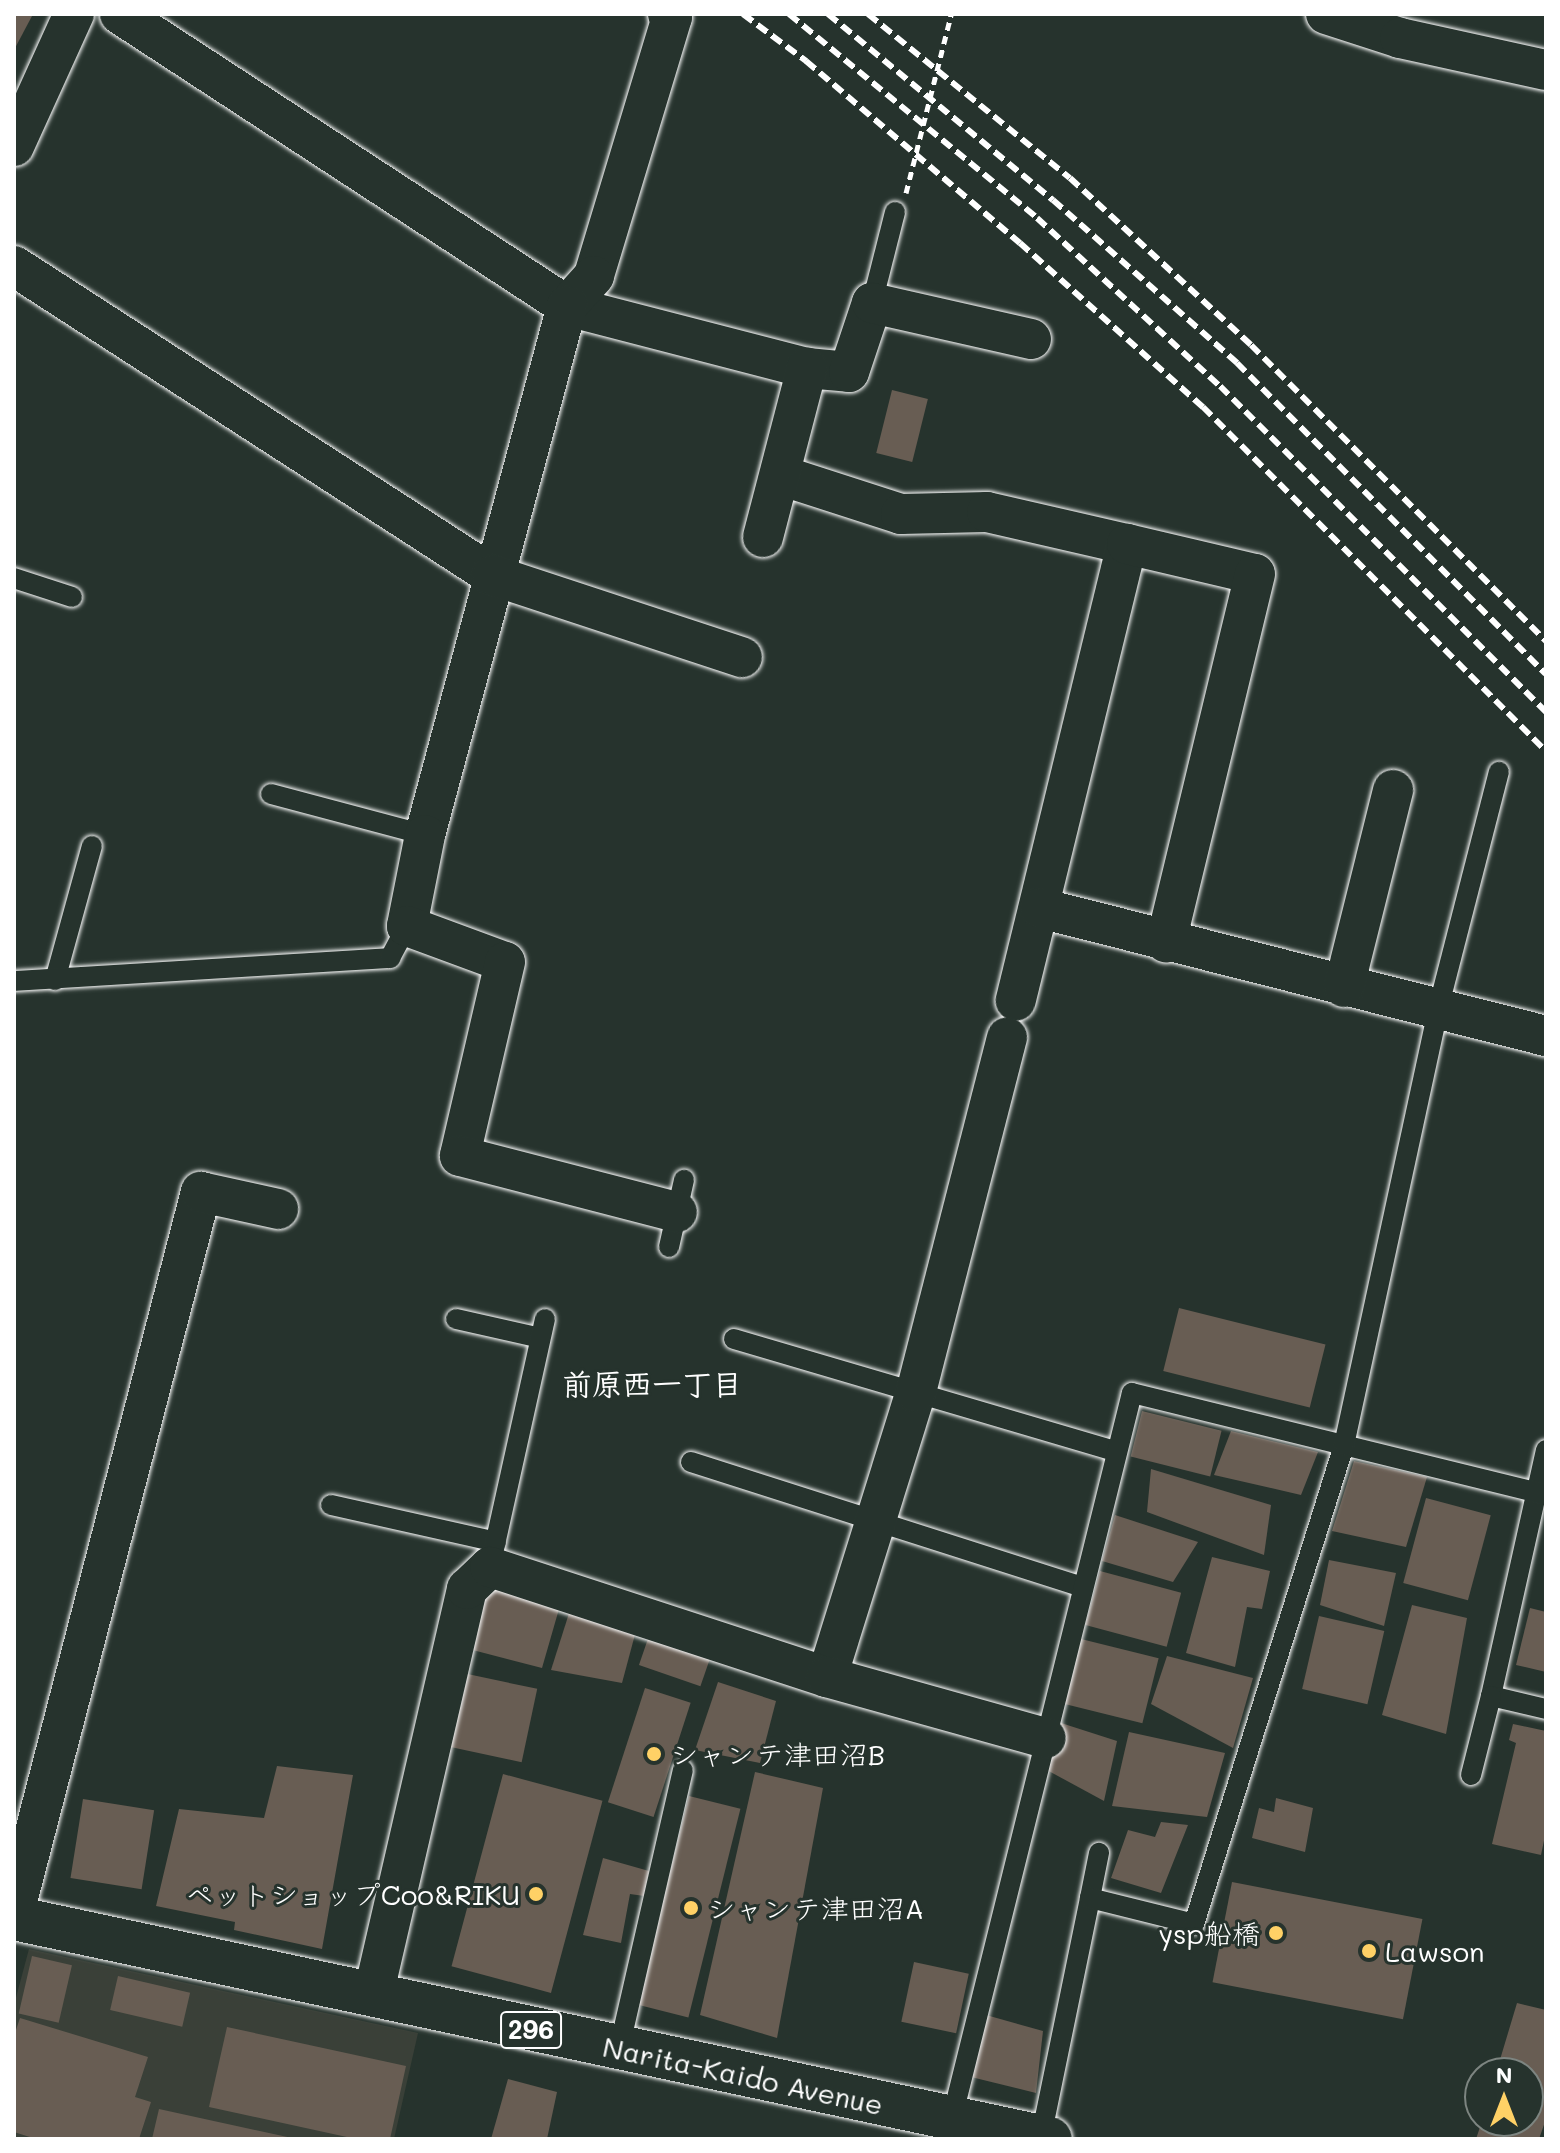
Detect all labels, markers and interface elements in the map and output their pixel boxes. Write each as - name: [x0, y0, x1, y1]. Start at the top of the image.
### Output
- district label: 前原西一丁目: [562, 1365, 742, 1401]
- place label: シャンテ津田沼B: [670, 1737, 883, 1771]
- marker: シャンテ津田沼B: [645, 1745, 663, 1763]
- place label: ペットショップCoo&RIKU: [185, 1877, 520, 1911]
- marker: ペットショップCoo&RIKU: [527, 1885, 545, 1903]
- place label: シャンテ津田沼A: [707, 1891, 922, 1925]
- marker: シャンテ津田沼A: [682, 1899, 700, 1917]
- place label: ysp船橋: [1159, 1916, 1260, 1950]
- marker: ysp船橋: [1267, 1924, 1285, 1942]
- place label: Lawson: [1385, 1934, 1485, 1968]
- marker: Lawson: [1360, 1942, 1378, 1960]
- road number: 296: [499, 2008, 563, 2052]
- street label: Narita-Kaido Avenue: [600, 2029, 886, 2121]
- north arrow: [1464, 2057, 1544, 2137]
- text: N: [1496, 2060, 1512, 2089]

